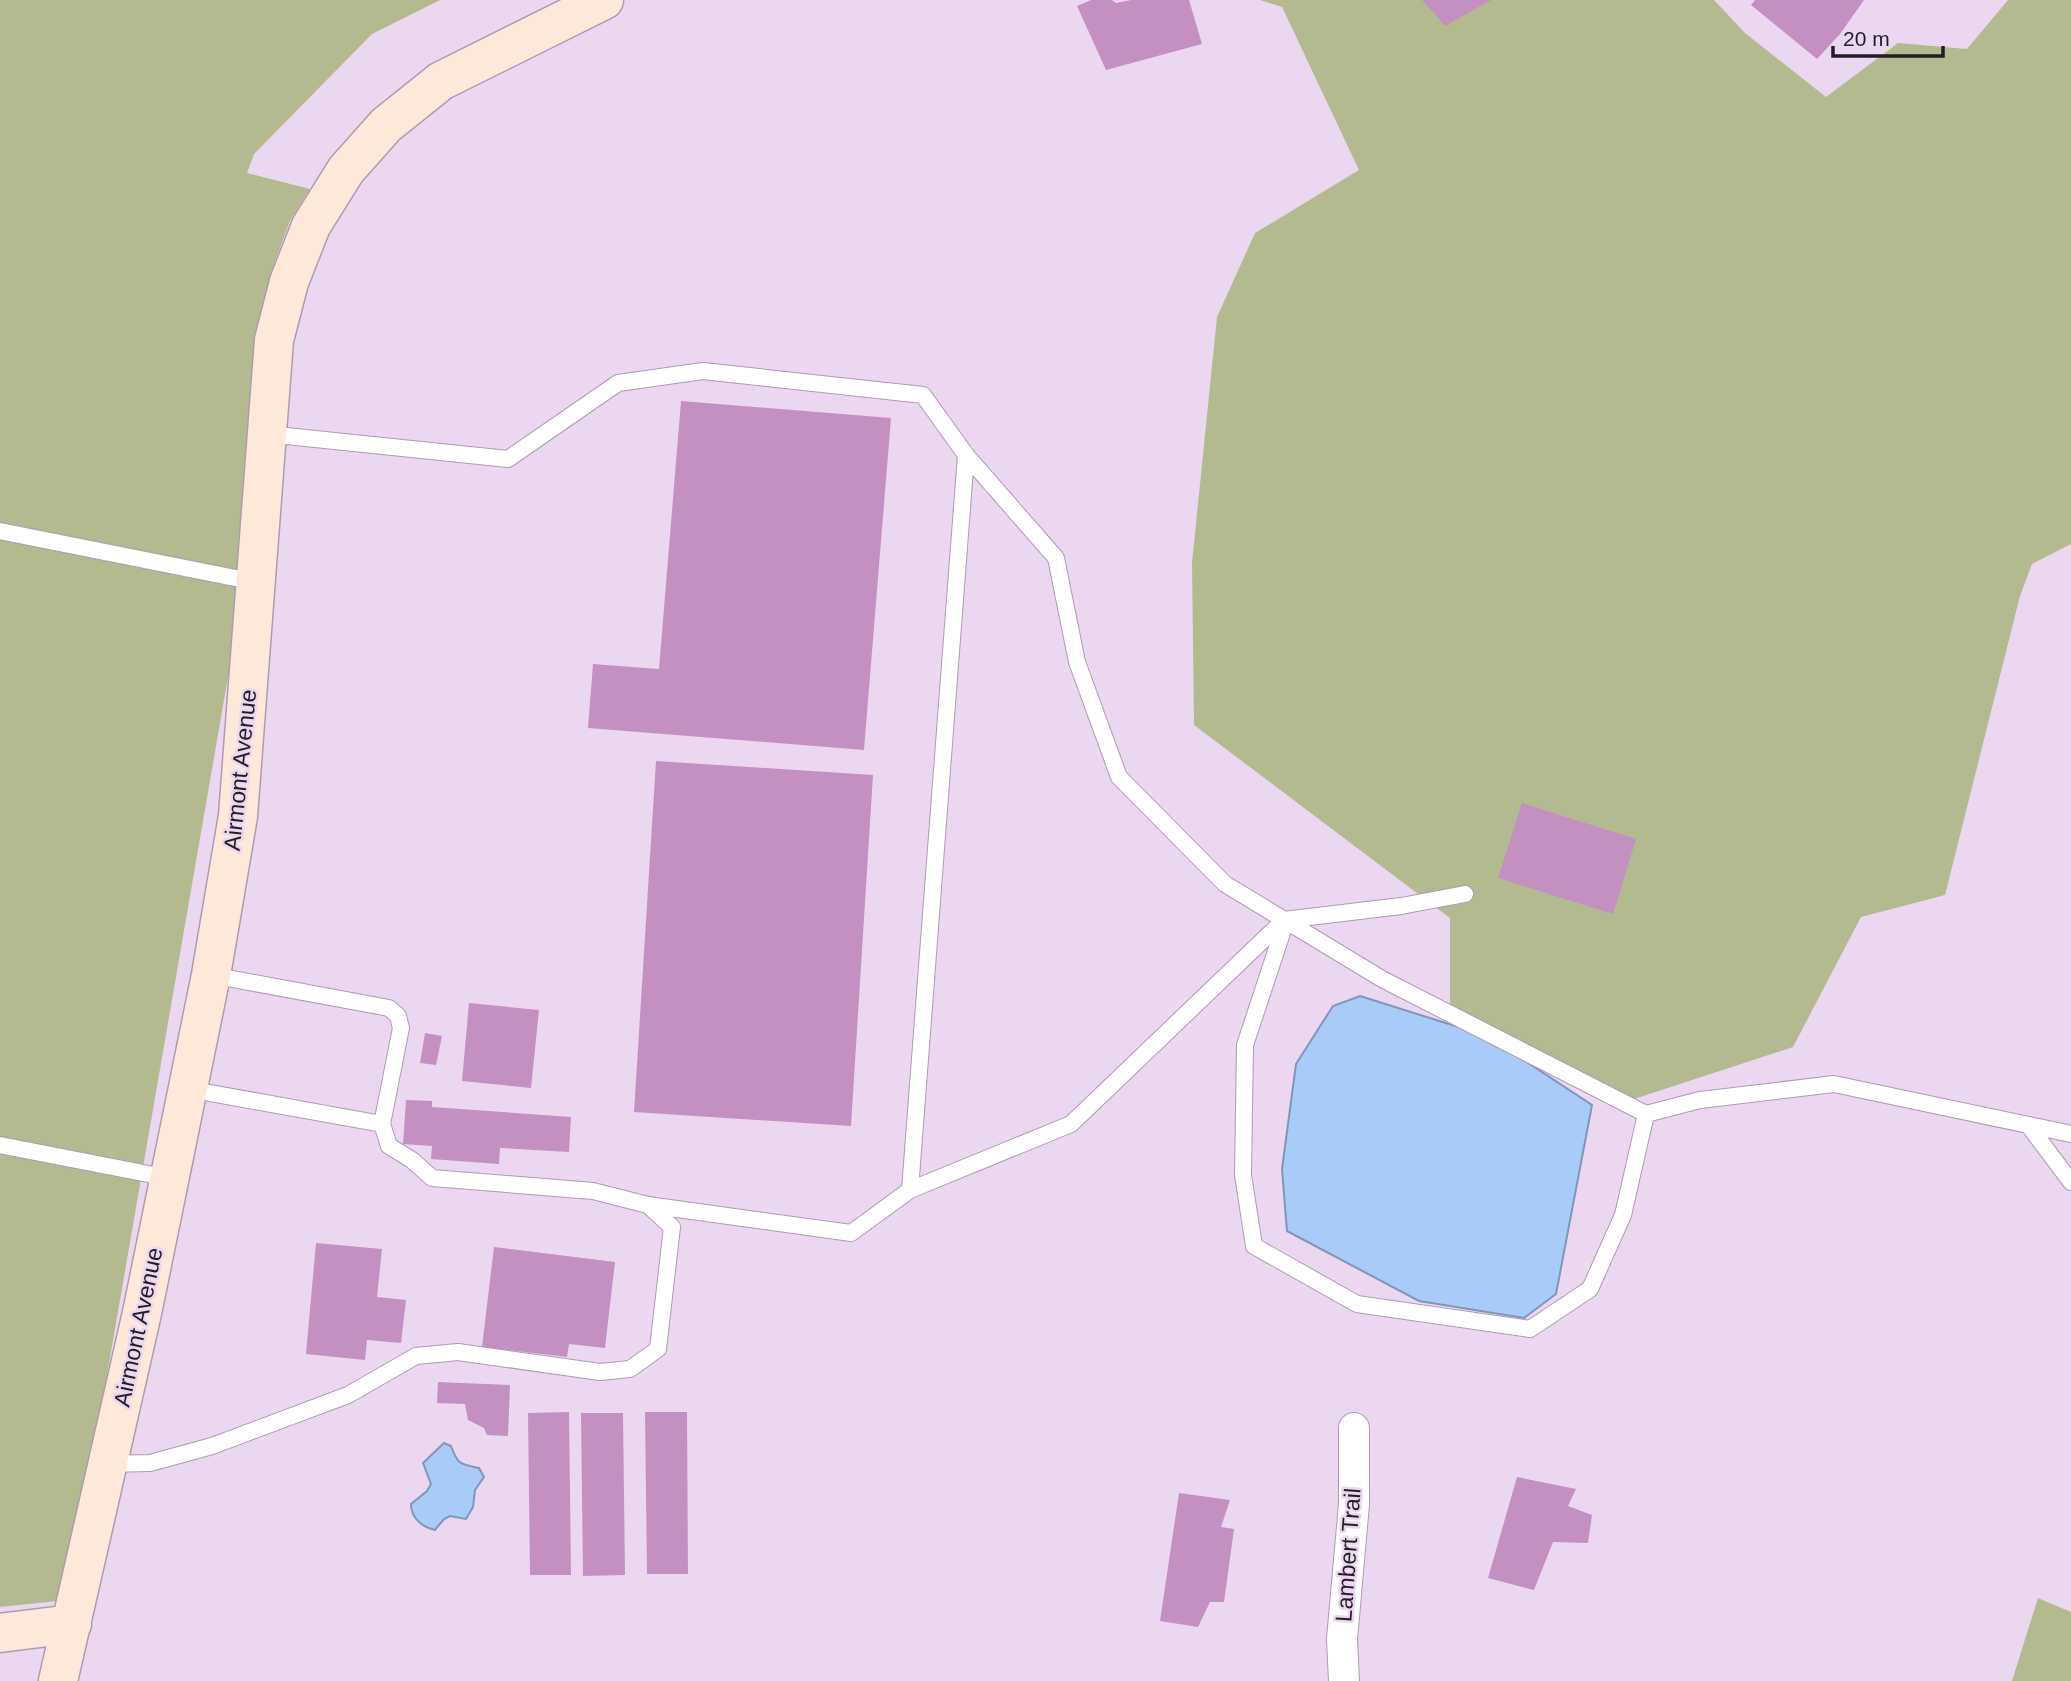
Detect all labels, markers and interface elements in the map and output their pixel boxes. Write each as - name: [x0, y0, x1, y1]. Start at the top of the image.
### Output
- scale bar: [1833, 14, 1943, 58]
- text: 20 m: [1843, 27, 1890, 50]
- street label: Airmont Avenue: [219, 688, 261, 852]
- street label: Airmont Avenue: [108, 1245, 168, 1409]
- street label: Lambert Trail: [1330, 1487, 1366, 1623]

